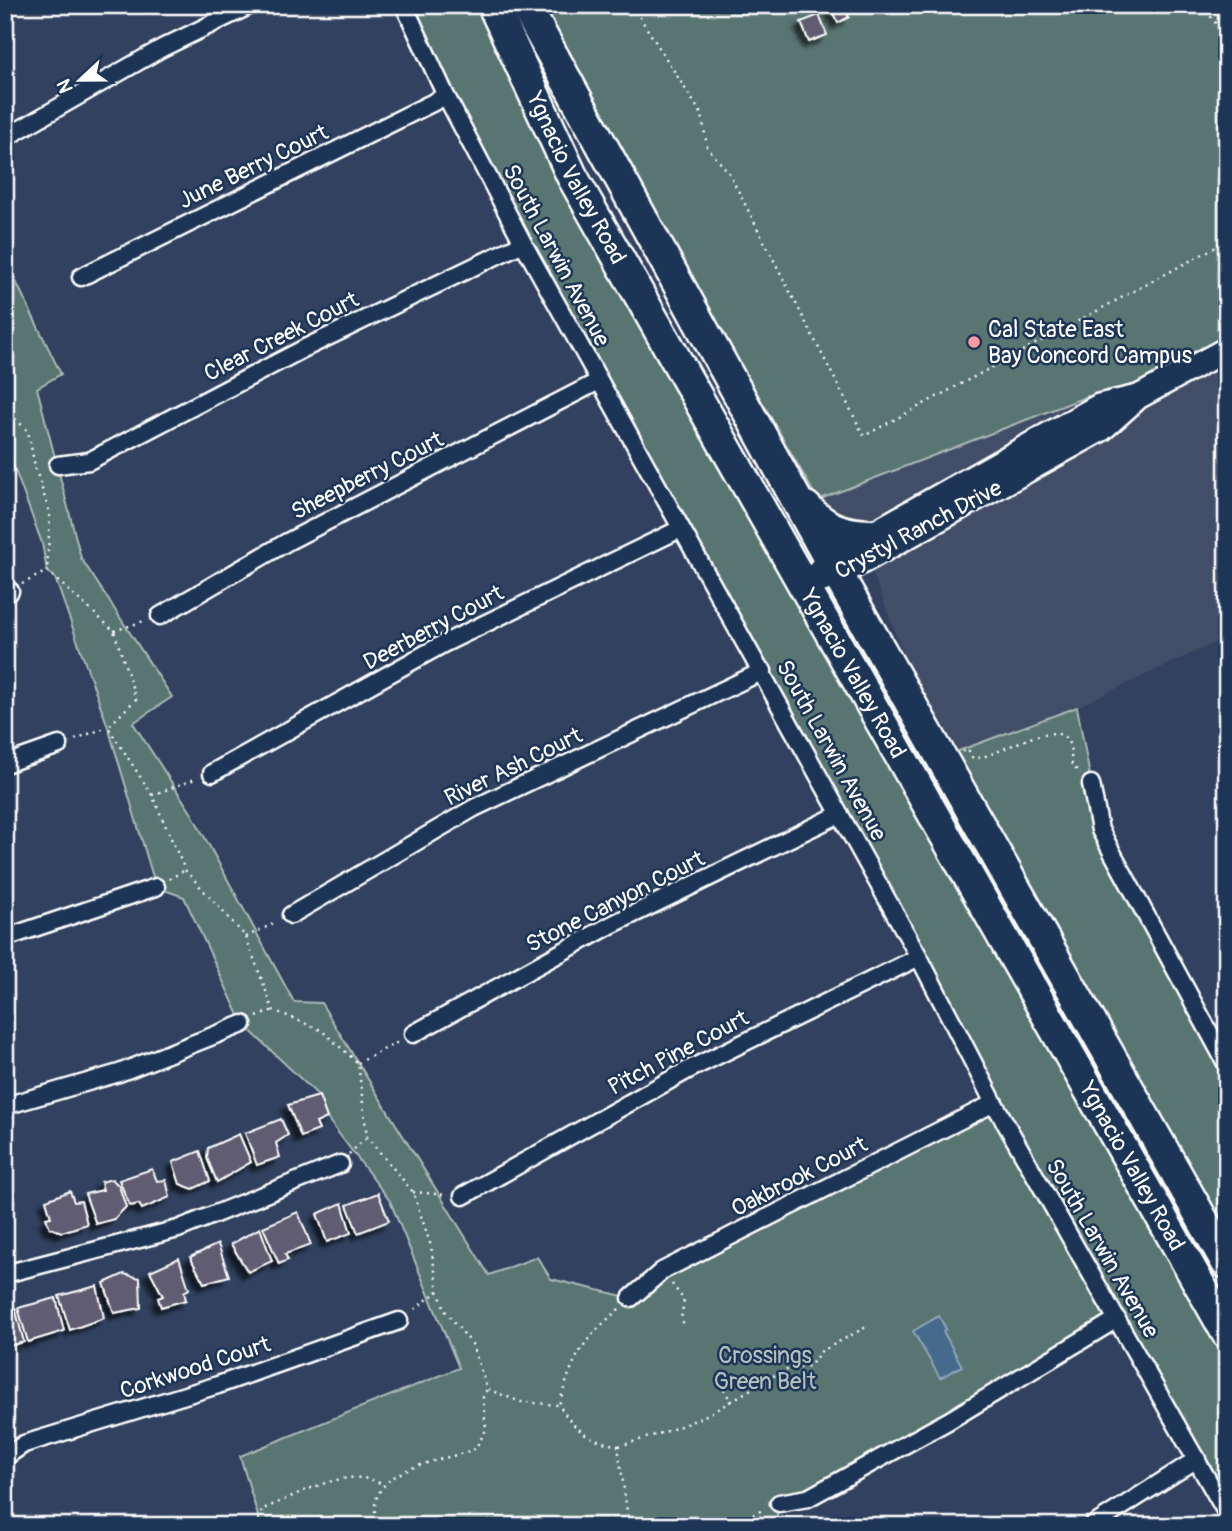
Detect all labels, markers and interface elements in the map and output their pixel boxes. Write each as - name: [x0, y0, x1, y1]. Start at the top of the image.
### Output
- north arrow: [46, 46, 116, 116]
- text: N: [52, 75, 79, 96]
- street label: Ygnacio Valley Road: [520, 86, 633, 269]
- street label: June Berry Court: [174, 117, 334, 215]
- street label: South Larwin Avenue: [496, 159, 617, 352]
- street label: Clear Creek Court: [199, 285, 364, 388]
- place label: Cal State East Bay Concord Campus: [988, 315, 1192, 370]
- marker: Cal State East Bay Concord Campus: [966, 334, 982, 350]
- street label: Sheepberry Court: [286, 424, 449, 526]
- street label: Crystyl Ranch Drive: [830, 473, 1007, 586]
- street label: Deerberry Court: [358, 578, 509, 677]
- street label: Ygnacio Valley Road: [793, 583, 913, 764]
- street label: South Larwin Avenue: [770, 655, 894, 846]
- street label: River Ash Court: [440, 720, 587, 812]
- street label: Stone Canyon Court: [521, 844, 710, 959]
- street label: Pitch Pine Court: [603, 1003, 754, 1102]
- street label: Ygnacio Valley Road: [1072, 1076, 1191, 1256]
- street label: Oakbrook Court: [726, 1129, 873, 1223]
- street label: South Larwin Avenue: [1039, 1153, 1166, 1344]
- street label: Corkwood Court: [116, 1329, 275, 1405]
- park label: Crossings Green Belt: [714, 1341, 817, 1396]

